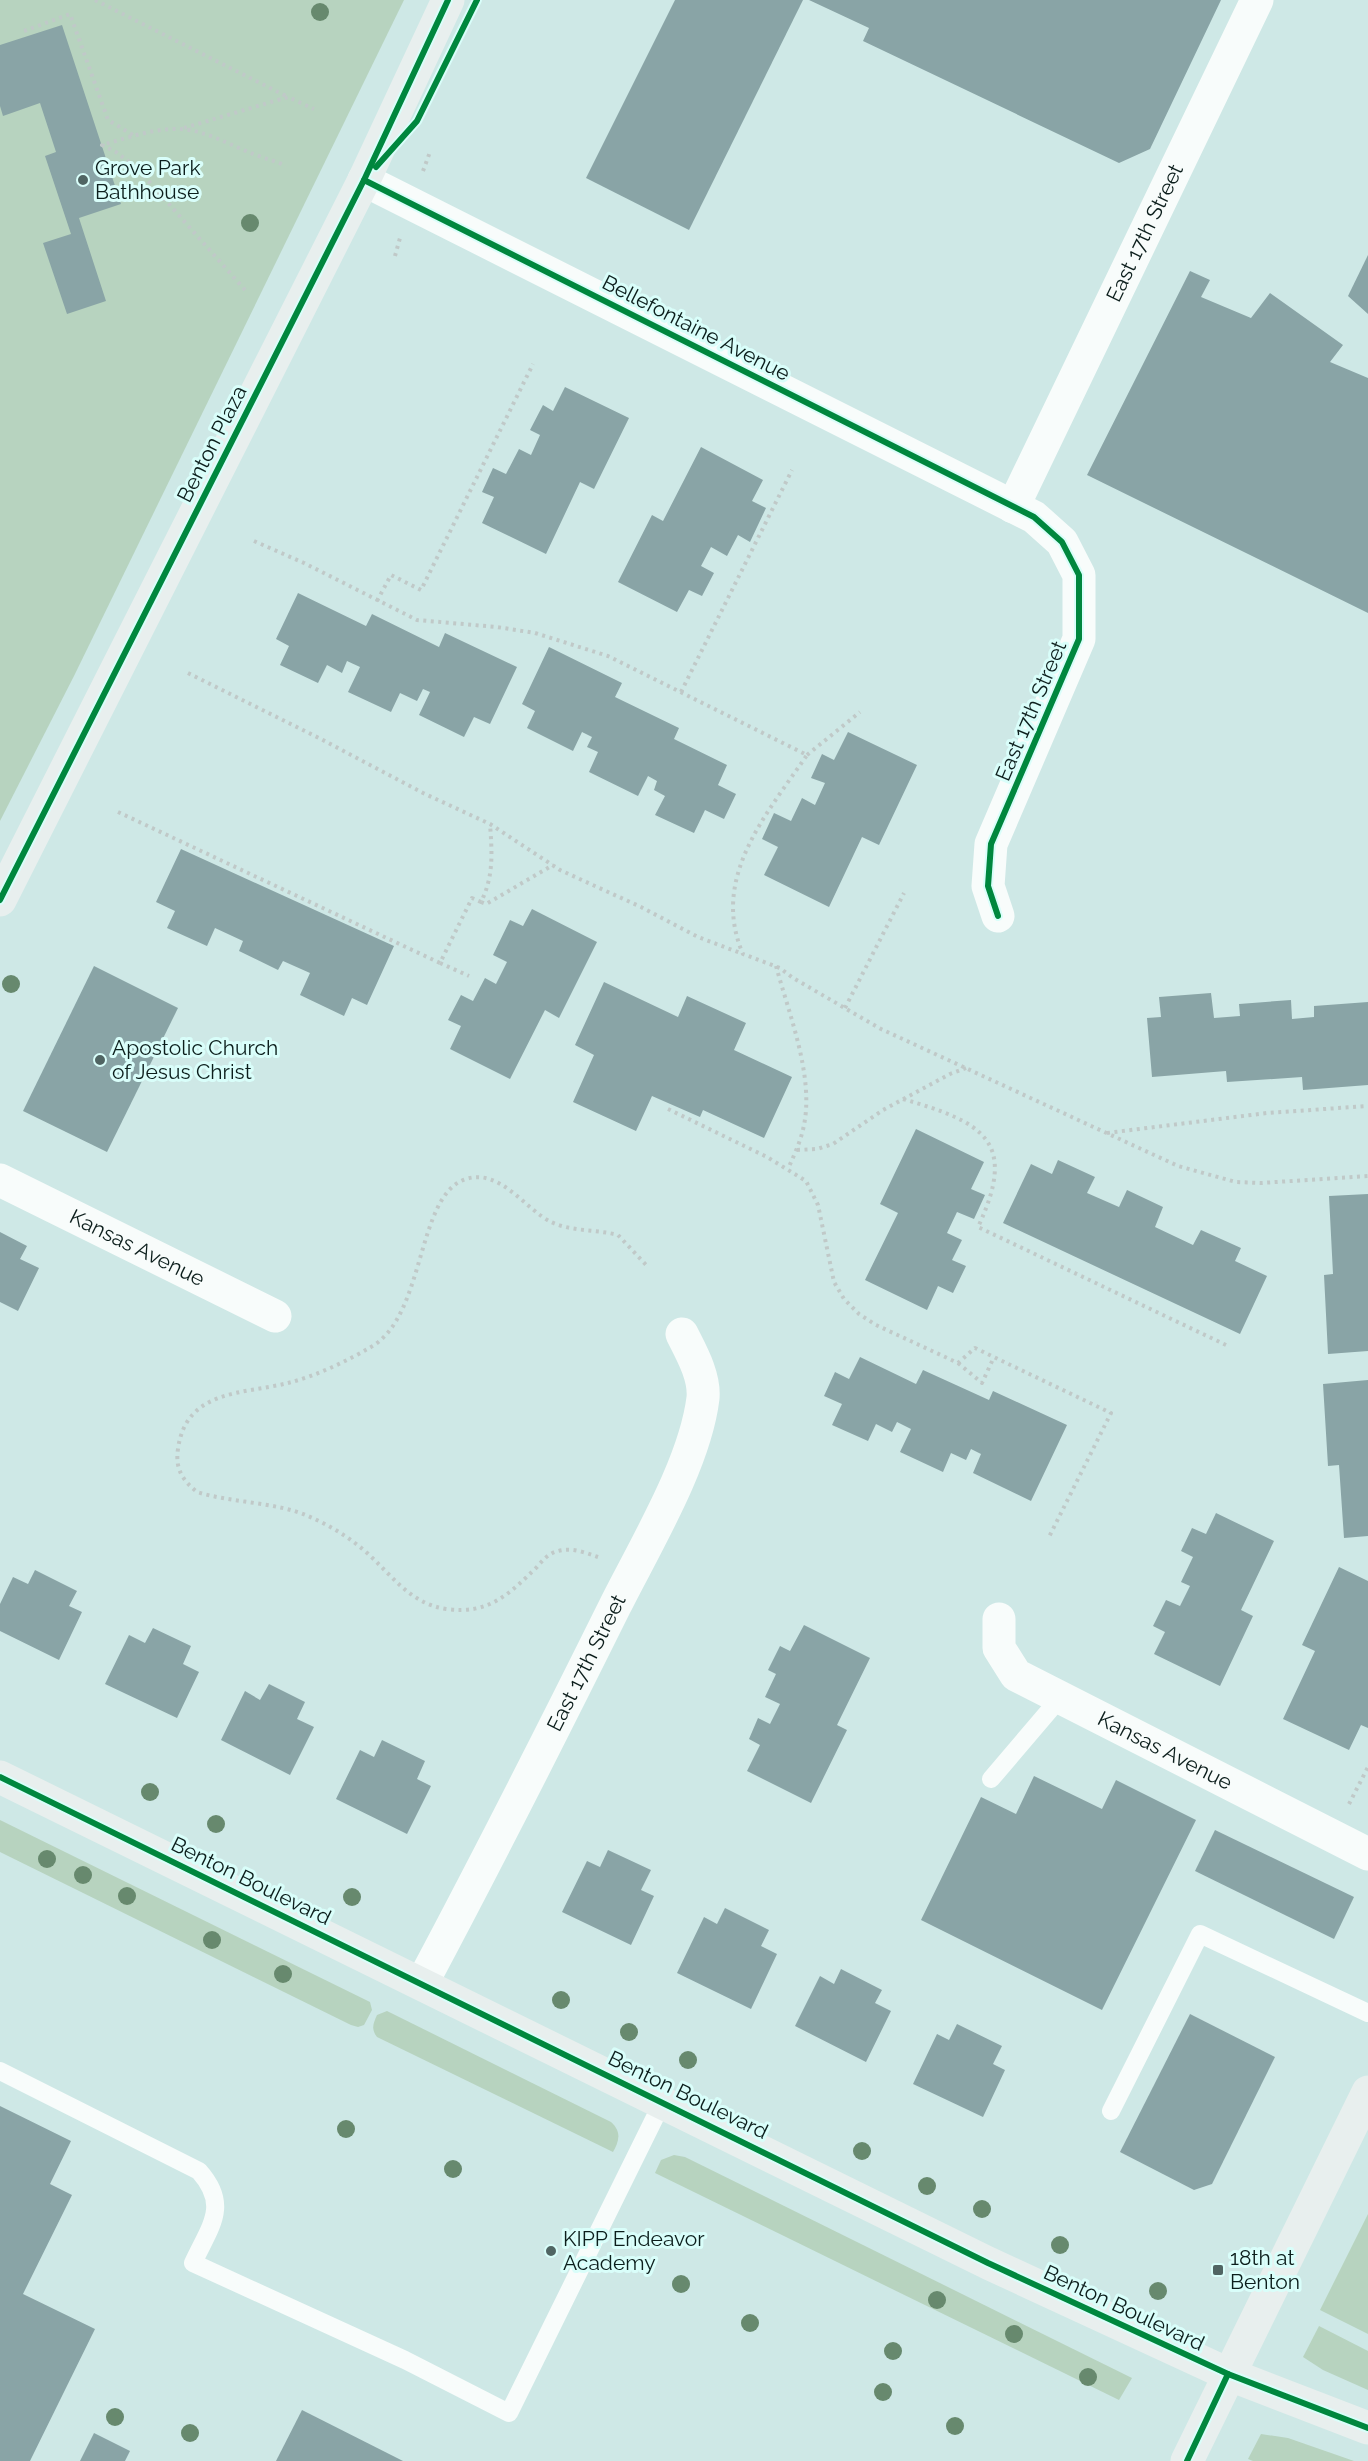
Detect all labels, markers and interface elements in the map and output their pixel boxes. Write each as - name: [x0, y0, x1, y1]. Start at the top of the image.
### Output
- place label: Grove Park Bathhouse: [95, 155, 201, 204]
- street label: East 17th Street: [1101, 160, 1188, 306]
- marker: Grove Park Bathhouse: [76, 173, 90, 187]
- street label: Bellefontaine Avenue: [598, 269, 794, 386]
- street label: Benton Plaza: [171, 381, 252, 506]
- street label: East 17th Street: [990, 637, 1071, 785]
- place label: Apostolic Church of Jesus Christ: [112, 1035, 278, 1084]
- marker: Apostolic Church of Jesus Christ: [93, 1053, 107, 1067]
- street label: Kansas Avenue: [66, 1203, 209, 1291]
- street label: East 17th Street: [541, 1590, 631, 1735]
- street label: Kansas Avenue: [1094, 1706, 1237, 1795]
- street label: Benton Boulevard: [167, 1831, 335, 1930]
- street label: Benton Boulevard: [604, 2045, 772, 2144]
- place label: KIPP Endeavor Academy: [563, 2226, 705, 2275]
- marker: KIPP Endeavor Academy: [544, 2244, 558, 2258]
- place label: 18th at Benton: [1230, 2245, 1300, 2294]
- street label: Benton Boulevard: [1040, 2259, 1209, 2356]
- marker: 18th at Benton: [1211, 2263, 1225, 2277]

